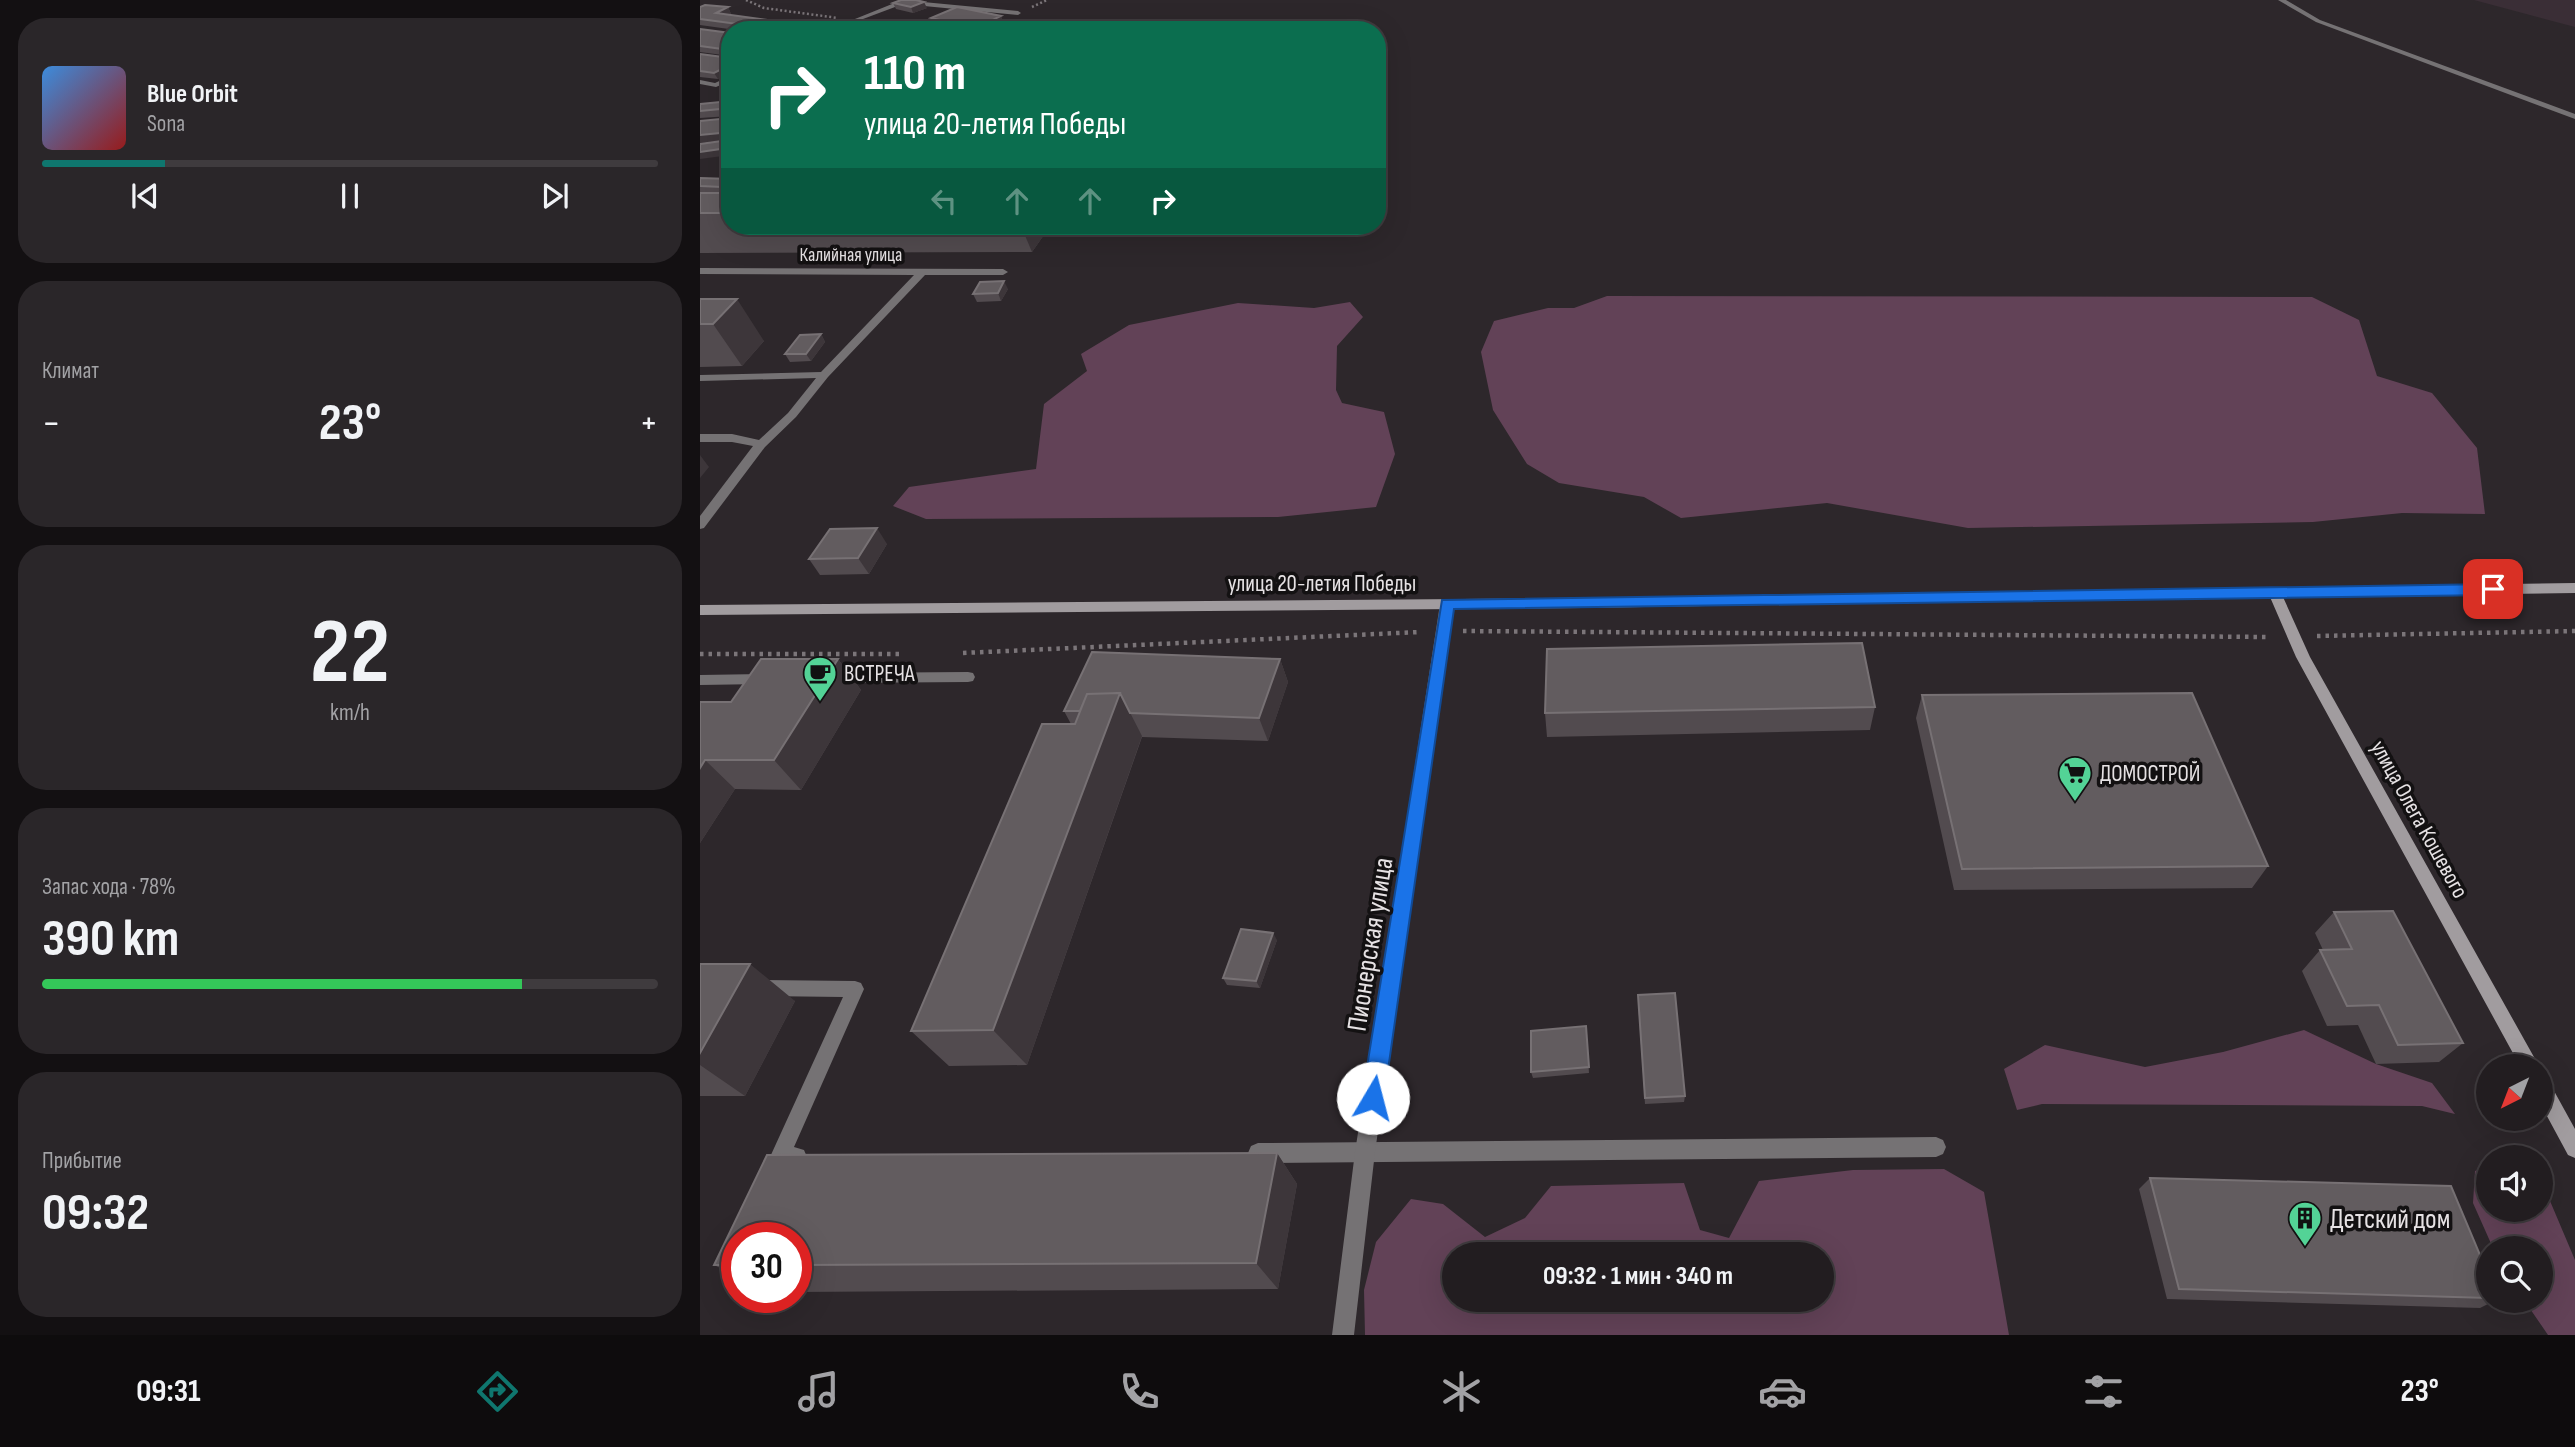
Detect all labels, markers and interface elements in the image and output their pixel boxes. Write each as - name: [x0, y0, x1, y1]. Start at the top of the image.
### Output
- text: 110 m: [864, 45, 966, 104]
- icon: right: [749, 49, 840, 140]
- text: Blue Orbit: [147, 79, 238, 110]
- text: улица 20-летия Победы: [864, 105, 1126, 144]
- text: Sona: [147, 110, 185, 138]
- icon: previous: [126, 177, 164, 215]
- icon: pause: [331, 177, 369, 215]
- icon: next: [536, 177, 574, 215]
- icon: left: [925, 182, 963, 220]
- icon: ahead: [998, 182, 1036, 220]
- icon: ahead: [1071, 182, 1109, 220]
- icon: right: [1144, 182, 1182, 220]
- street label: Калийная улица: [800, 244, 902, 267]
- text: Климат: [42, 357, 99, 385]
- text: 23°: [319, 392, 381, 455]
- text: −: [42, 401, 61, 446]
- text: +: [639, 401, 658, 446]
- pin: [2463, 559, 2523, 619]
- street label: улица 20-летия Победы: [1228, 570, 1416, 598]
- icon: arrive: [2474, 570, 2512, 608]
- text: 22: [310, 599, 390, 708]
- cafe icon: ВСТРЕЧА: [801, 654, 839, 703]
- place label: ВСТРЕЧА: [844, 660, 915, 688]
- text: km/h: [330, 699, 370, 727]
- street label: улица Олега Кошевого: [2364, 736, 2474, 903]
- supermarket icon: ДОМОСТРОЙ: [2056, 754, 2094, 803]
- place label: ДОМОСТРОЙ: [2100, 760, 2201, 788]
- street label: Пионерская улица: [1340, 855, 1400, 1033]
- text: Запас хода · 78%: [42, 873, 176, 901]
- text: 390 km: [42, 908, 179, 971]
- north arrow: [2476, 1054, 2553, 1130]
- map controls: [2476, 1054, 2553, 1313]
- position arrow: [1336, 1061, 1410, 1135]
- button: sound: [2476, 1145, 2553, 1222]
- text: Прибытие: [42, 1147, 122, 1175]
- text: 09:32: [42, 1182, 149, 1245]
- building icon: Детский дом: [2286, 1199, 2324, 1248]
- place label: Детский дом: [2330, 1203, 2450, 1236]
- speed limit sign: 30: [721, 1222, 812, 1313]
- button: search: [2476, 1236, 2553, 1313]
- text: 09:32 · 1 мин · 340 m: [1543, 1261, 1733, 1292]
- icon: directions: [473, 1367, 522, 1416]
- icon: music: [794, 1367, 843, 1416]
- icon: phone: [1115, 1367, 1164, 1416]
- icon: climate: [1437, 1367, 1486, 1416]
- icon: car: [1758, 1367, 1807, 1416]
- icon: filters: [2079, 1367, 2128, 1416]
- text: 09:31: [136, 1372, 201, 1411]
- text: 23°: [2400, 1372, 2439, 1411]

